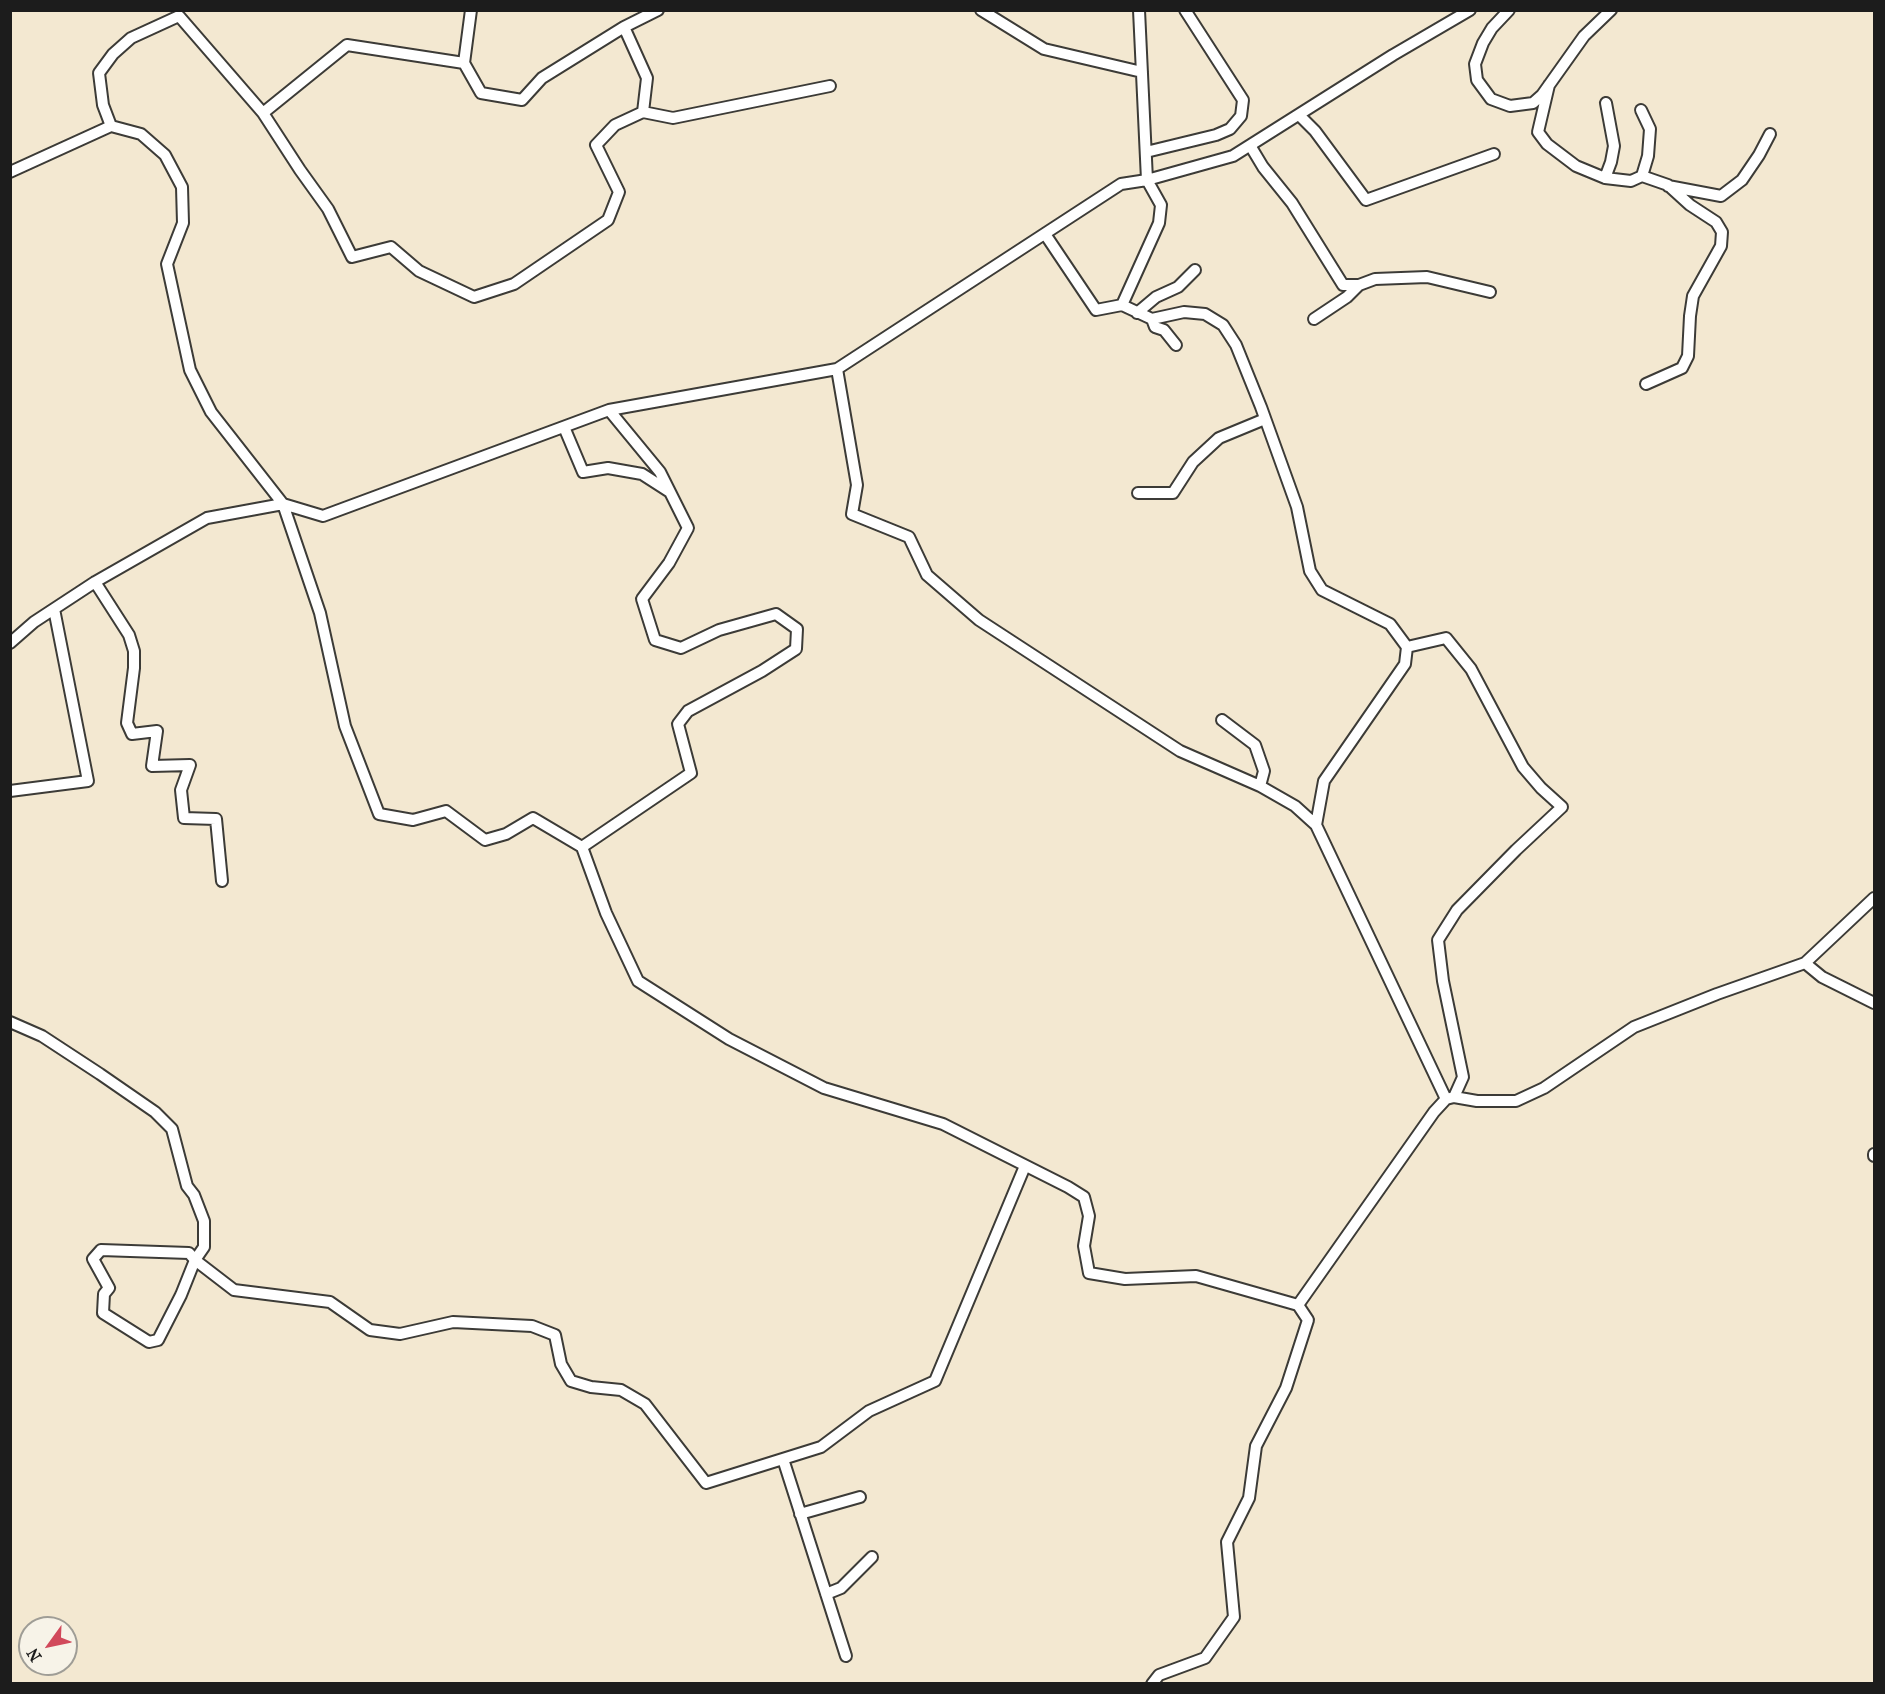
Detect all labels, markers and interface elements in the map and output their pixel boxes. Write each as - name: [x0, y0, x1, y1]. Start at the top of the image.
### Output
- north arrow: [18, 1616, 78, 1676]
- text: N: [23, 1645, 45, 1665]

